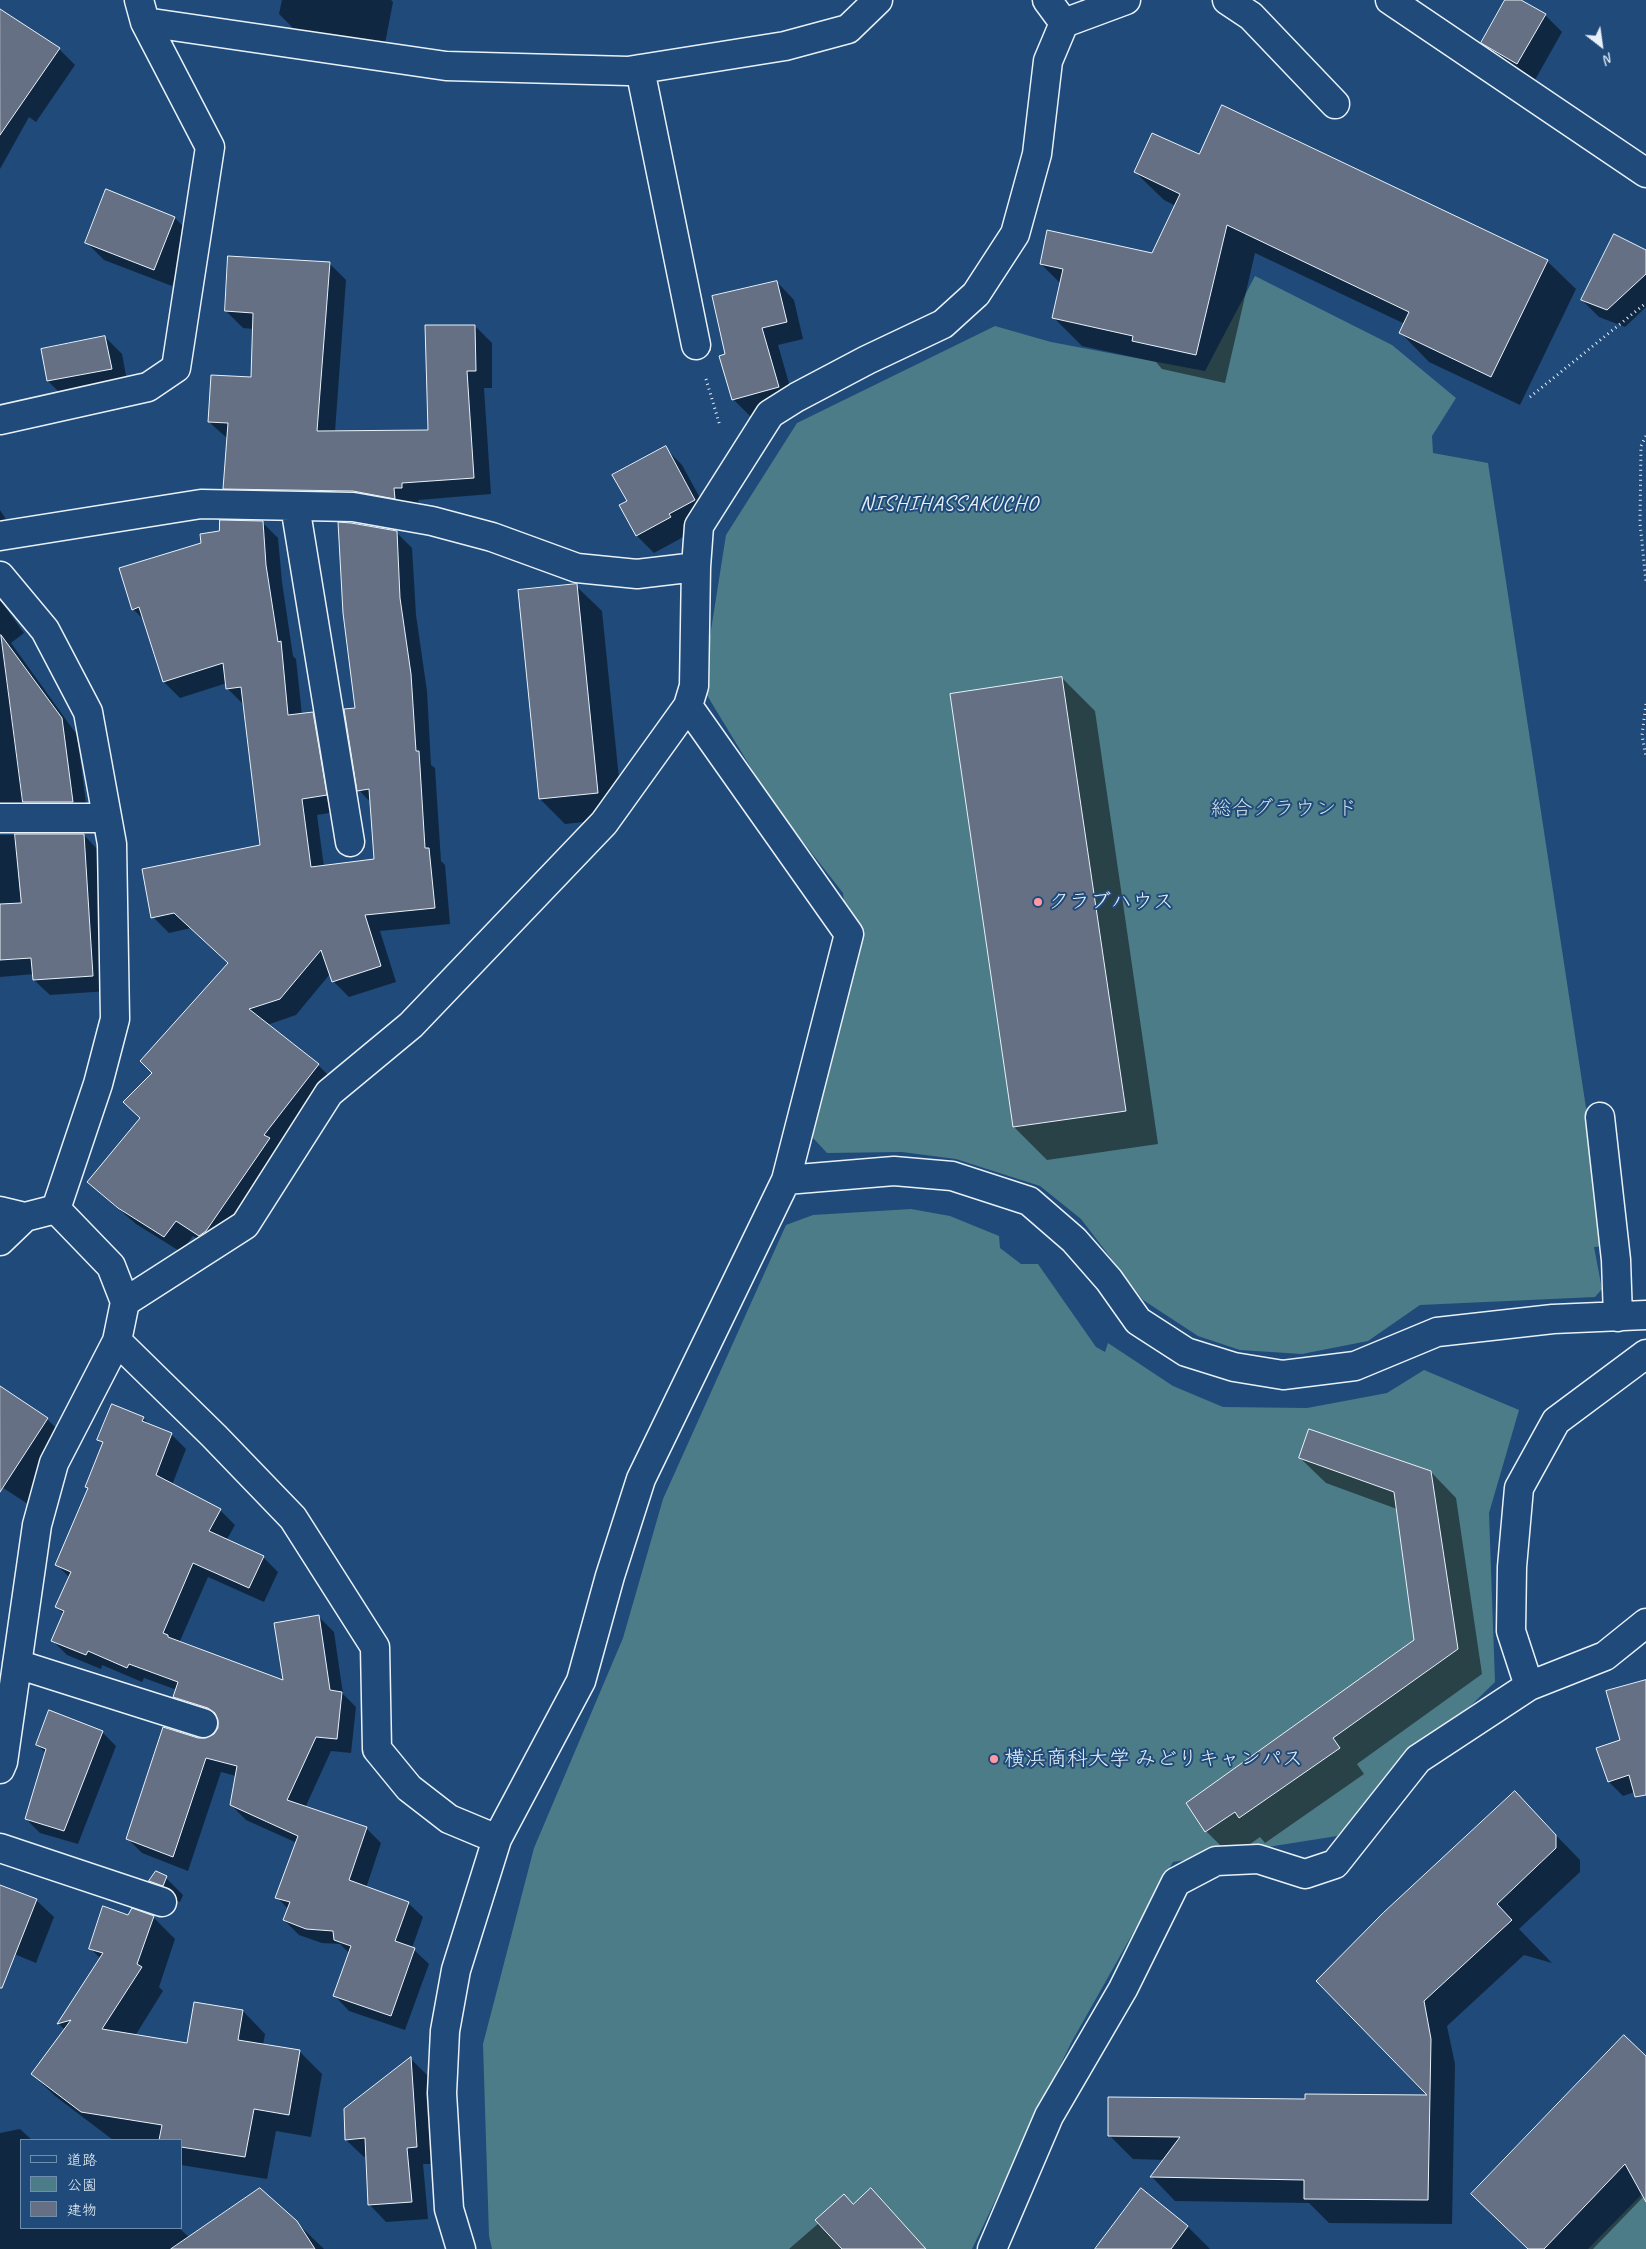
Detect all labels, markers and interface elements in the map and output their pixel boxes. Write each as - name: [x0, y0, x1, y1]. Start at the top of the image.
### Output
- north arrow: [1576, 20, 1626, 70]
- text: N: [1601, 49, 1617, 68]
- district label: NISHIHASSAKUCHO: [858, 491, 1040, 517]
- park label: 総合グラウンド: [1211, 796, 1357, 822]
- place label: クラブハウス: [1048, 889, 1174, 915]
- marker: クラブハウス: [1032, 896, 1044, 908]
- place label: 横浜商科大学 みどりキャンパス: [1004, 1746, 1303, 1772]
- marker: 横浜商科大学 みどりキャンパス: [988, 1753, 1000, 1765]
- legend: [20, 2139, 182, 2229]
- text: 道路: [67, 2151, 97, 2170]
- text: 公園: [67, 2176, 97, 2195]
- text: 建物: [67, 2201, 97, 2220]

